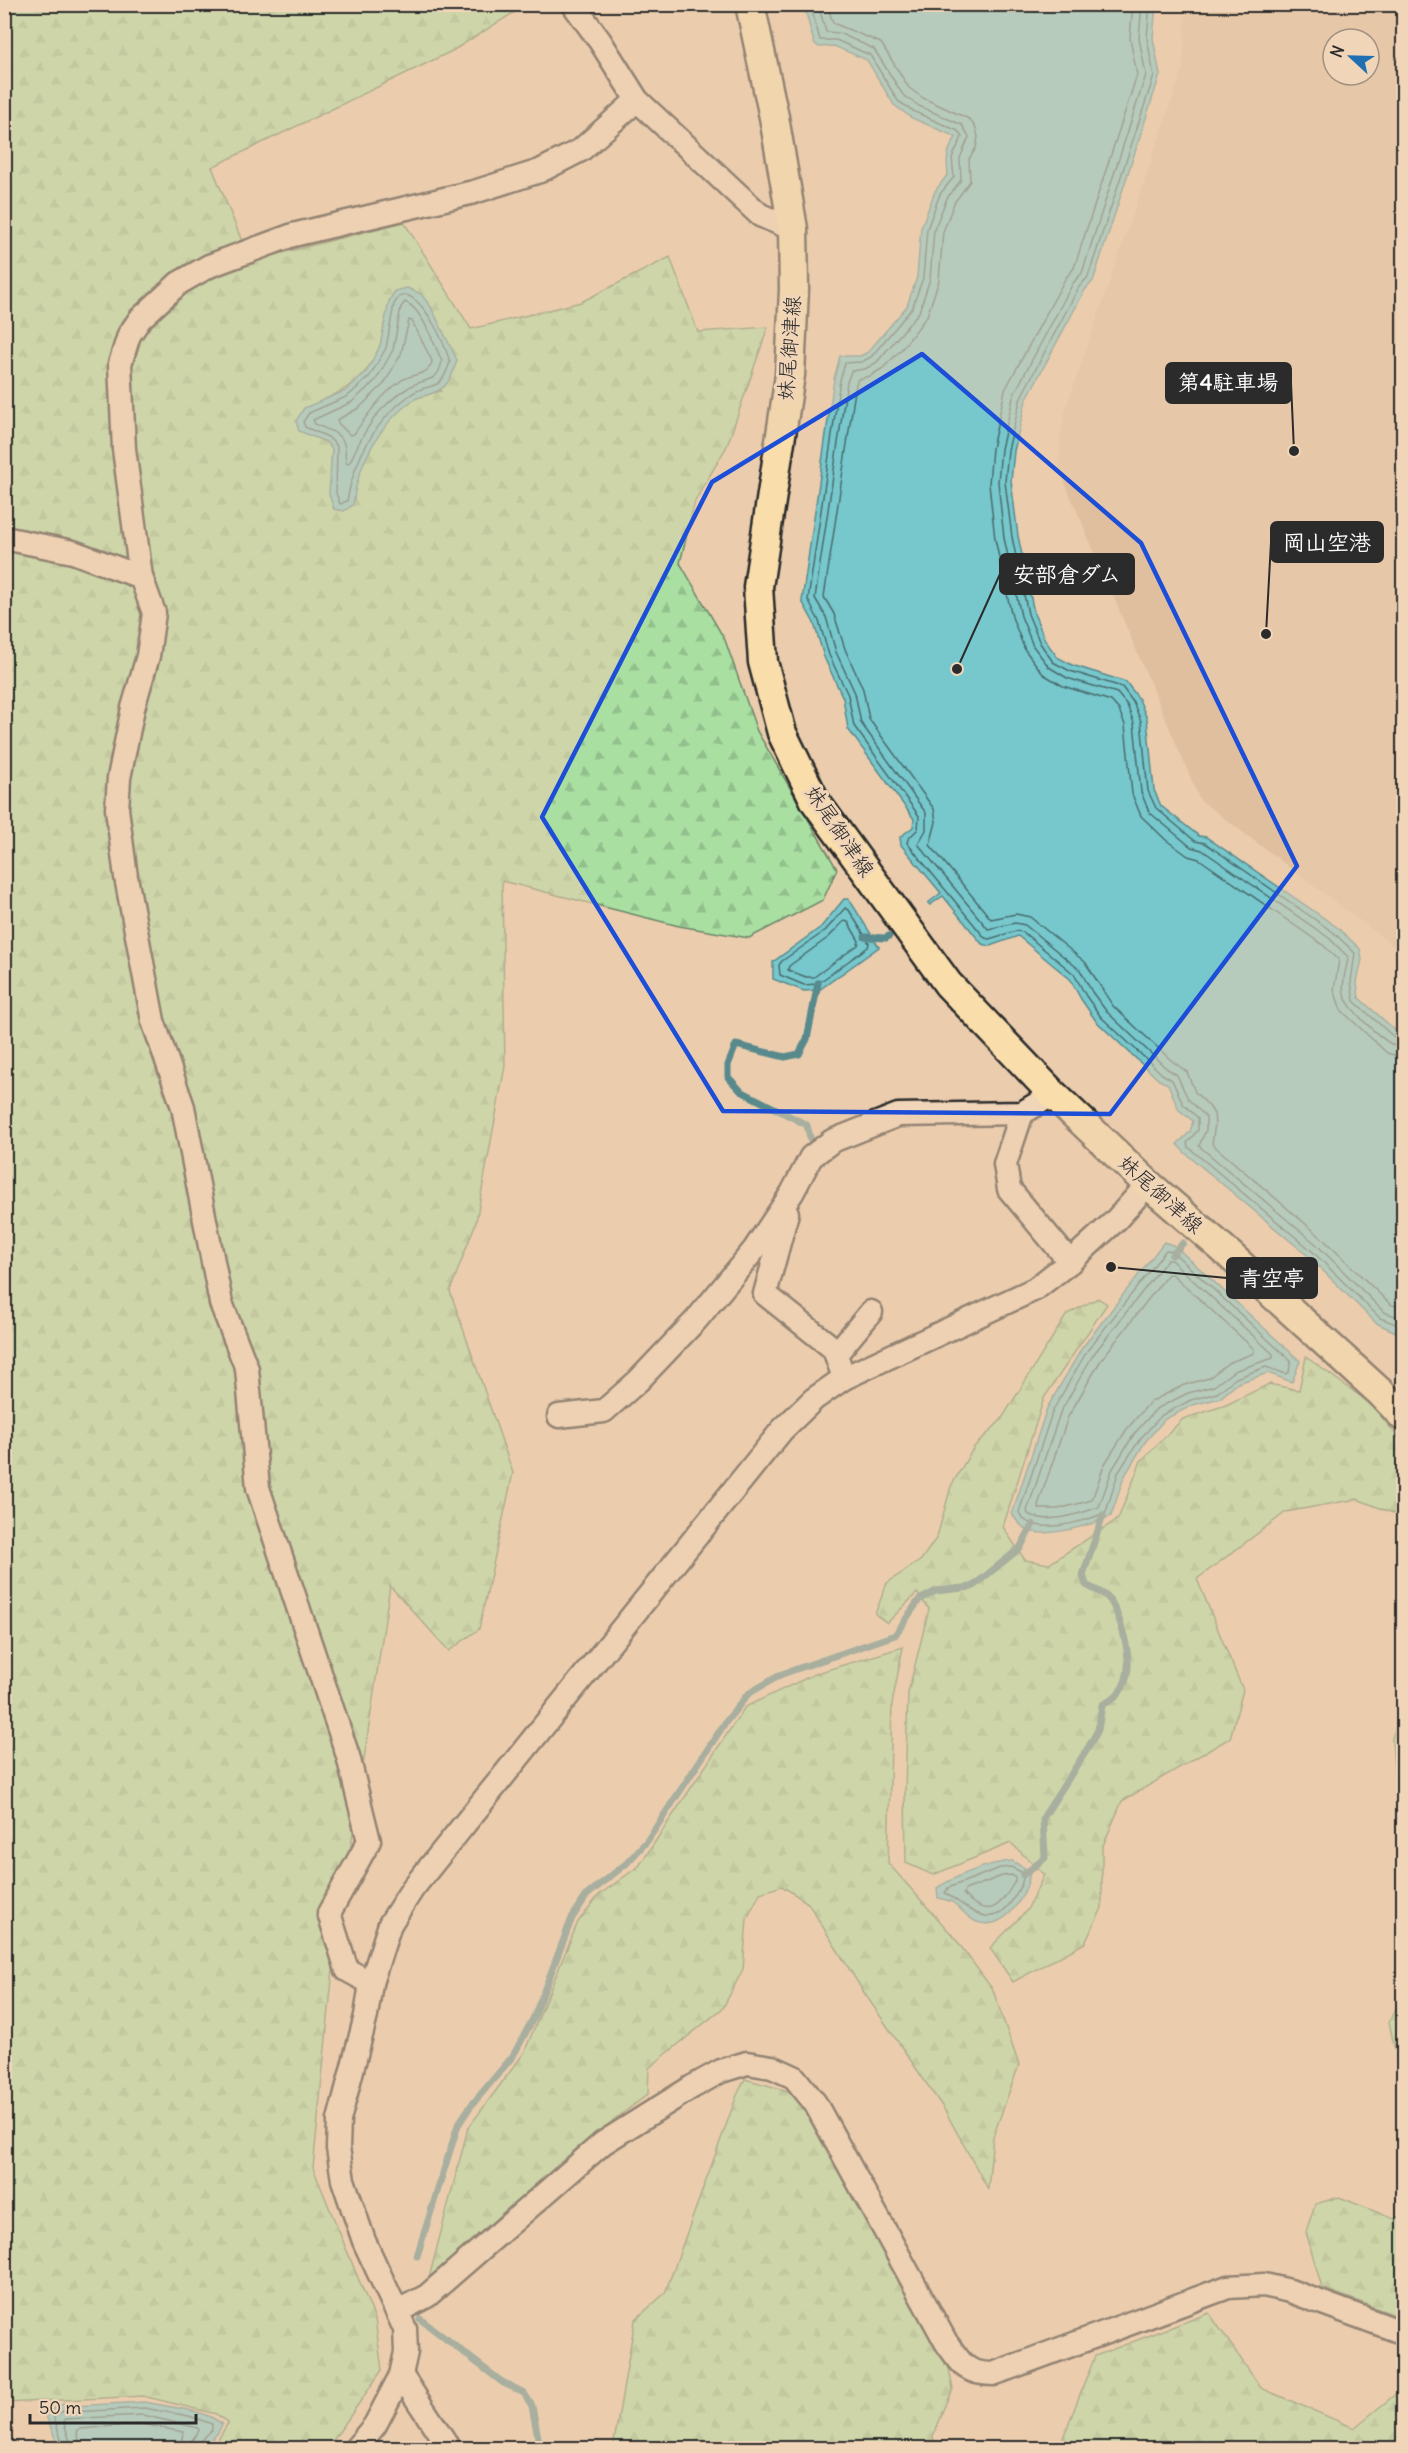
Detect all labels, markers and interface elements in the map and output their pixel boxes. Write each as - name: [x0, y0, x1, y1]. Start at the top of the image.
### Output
- north arrow: [1321, 27, 1381, 87]
- text: N: [1326, 43, 1348, 60]
- street label: 妹尾御津線: [772, 295, 806, 401]
- callout: 第4駐車場: [1166, 363, 1291, 403]
- text: 第4駐車場: [1178, 368, 1278, 396]
- callout: 岡山空港: [1271, 522, 1383, 562]
- text: 岡山空港: [1283, 528, 1371, 556]
- callout: 安部倉ダム: [1000, 554, 1134, 594]
- text: 安部倉ダム: [1013, 560, 1121, 588]
- street label: 妹尾御津線: [799, 780, 881, 882]
- street label: 妹尾御津線: [1113, 1149, 1209, 1239]
- callout: 青空亭: [1227, 1258, 1317, 1298]
- text: 青空亭: [1239, 1264, 1305, 1292]
- scale bar: [30, 2387, 196, 2425]
- text: 50 m: [39, 2396, 81, 2419]

